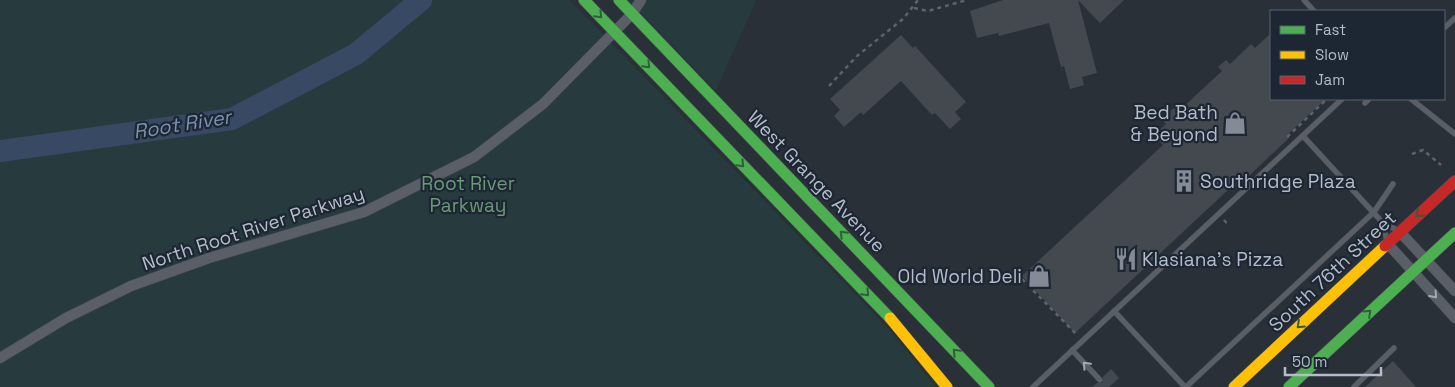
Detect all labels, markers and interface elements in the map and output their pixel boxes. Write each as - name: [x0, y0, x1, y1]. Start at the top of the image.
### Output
- one-way arrow: [593, 9, 602, 18]
- legend: [1270, 10, 1445, 100]
- text: Fast: [1315, 20, 1346, 39]
- text: Slow: [1315, 45, 1349, 64]
- one-way arrow: [641, 60, 650, 69]
- text: Jam: [1315, 70, 1345, 89]
- place label: Bed Bath & Beyond: [1131, 100, 1218, 147]
- water label: Root River: [131, 103, 235, 145]
- street label: West Grange Avenue: [742, 105, 891, 258]
- shop icon: Bed Bath & Beyond: [1222, 110, 1248, 136]
- one-way arrow: [735, 158, 744, 167]
- building icon: Southridge Plaza: [1171, 168, 1197, 194]
- place label: Southridge Plaza: [1200, 169, 1356, 194]
- park label: Root River Parkway: [421, 171, 515, 218]
- street label: North Root River Parkway: [139, 181, 367, 276]
- street label: South 76th Street: [1263, 206, 1402, 337]
- one-way arrow: [1416, 208, 1425, 217]
- one-way arrow: [840, 231, 849, 240]
- restaurant icon: Klasiana's Pizza: [1113, 246, 1139, 272]
- place label: Klasiana's Pizza: [1142, 247, 1283, 272]
- shop icon: Old World Deli: [1026, 263, 1052, 289]
- place label: Old World Deli: [897, 264, 1022, 289]
- one-way arrow: [860, 287, 869, 296]
- one-way arrow: [1428, 289, 1437, 298]
- one-way arrow: [1363, 310, 1372, 319]
- one-way arrow: [1297, 319, 1306, 328]
- scale bar: [1285, 344, 1381, 376]
- one-way arrow: [952, 348, 961, 357]
- text: 50 m: [1292, 352, 1327, 371]
- one-way arrow: [1083, 362, 1092, 371]

